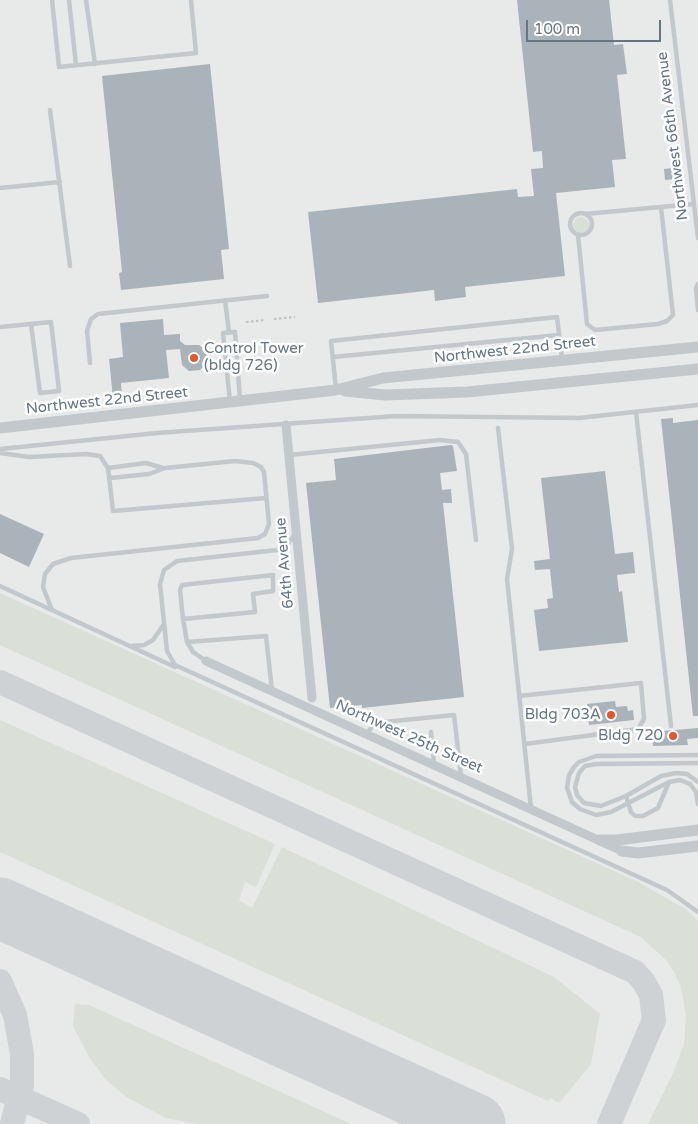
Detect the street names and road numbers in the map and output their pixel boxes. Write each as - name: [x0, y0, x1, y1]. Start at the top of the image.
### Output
- street label: Northwest 66th Avenue: [654, 51, 692, 221]
- street label: Northwest 22nd Street: [433, 333, 597, 367]
- street label: Northwest 22nd Street: [25, 384, 189, 418]
- street label: 64th Avenue: [272, 517, 298, 609]
- street label: Northwest 25th Street: [333, 696, 485, 778]

